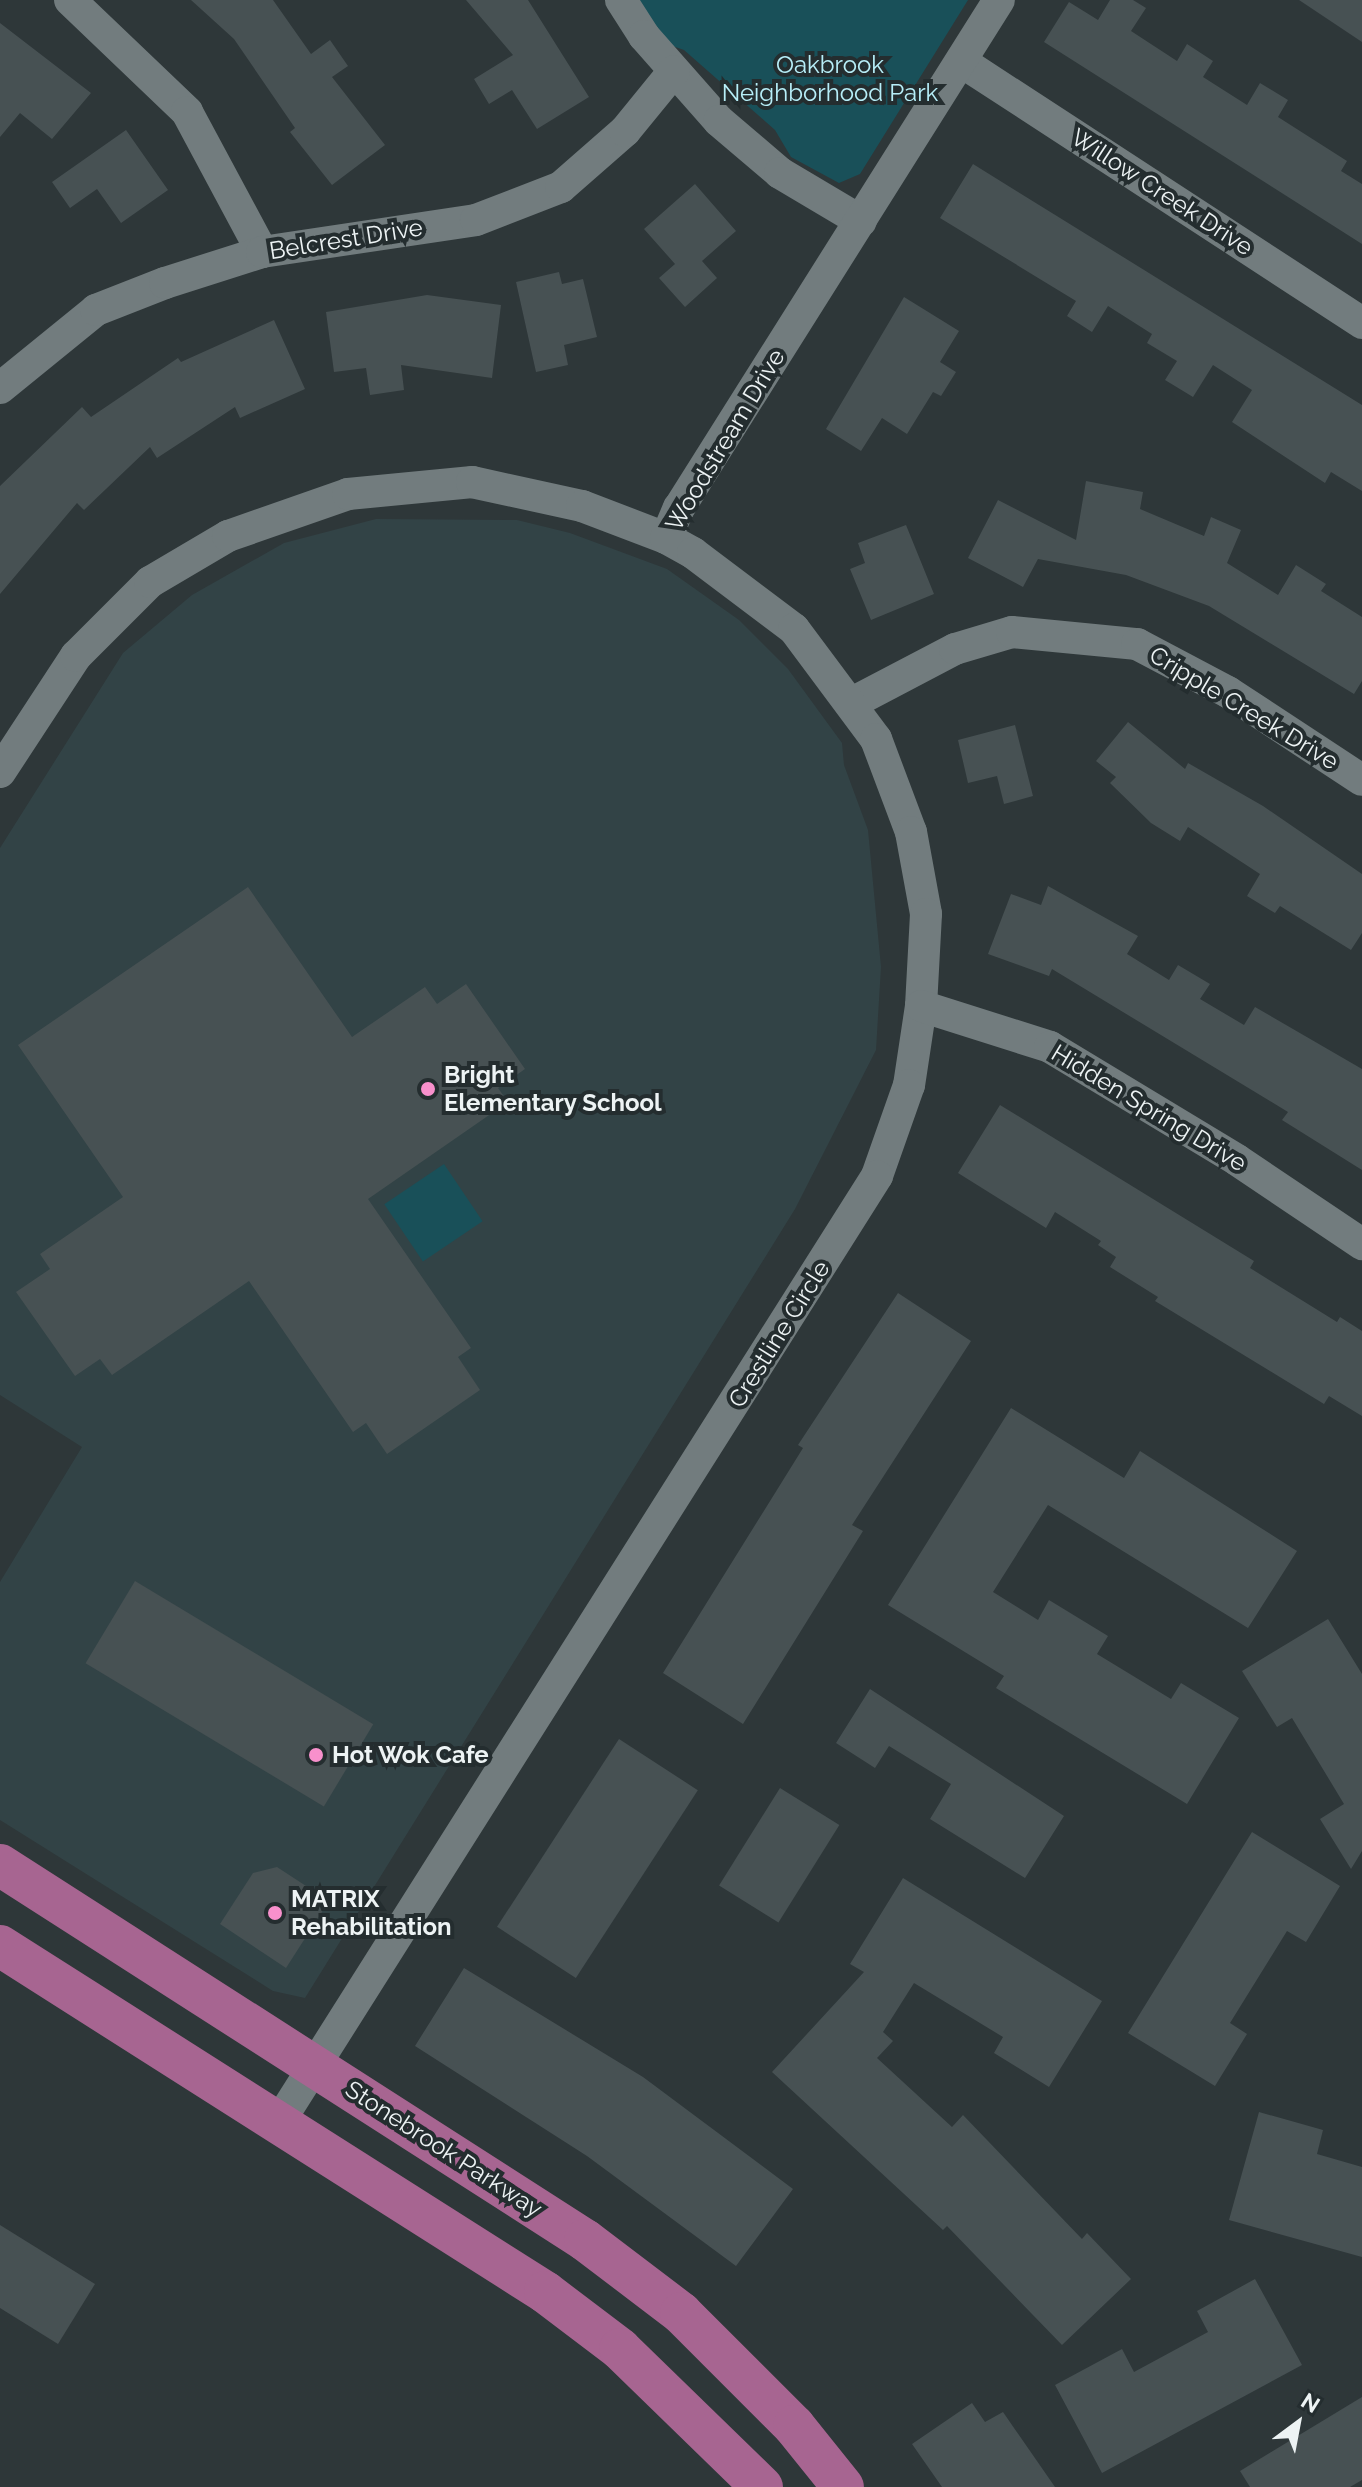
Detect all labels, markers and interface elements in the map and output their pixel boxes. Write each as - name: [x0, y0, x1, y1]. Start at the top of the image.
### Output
- park label: Oakbrook Neighborhood Park: [722, 51, 938, 107]
- street label: Willow Creek Drive: [1065, 122, 1259, 262]
- street label: Belcrest Drive: [267, 213, 425, 265]
- street label: Woodstream Drive: [659, 344, 791, 536]
- street label: Cripple Creek Drive: [1144, 640, 1344, 776]
- street label: Hidden Spring Drive: [1046, 1038, 1252, 1178]
- place label: Bright Elementary School: [444, 1061, 662, 1117]
- marker: Bright Elementary School: [419, 1080, 437, 1098]
- street label: Crestline Circle: [722, 1255, 836, 1413]
- place label: Hot Wok Cafe: [332, 1741, 490, 1769]
- marker: Hot Wok Cafe: [307, 1746, 325, 1764]
- place label: MATRIX Rehabilitation: [291, 1885, 451, 1941]
- marker: MATRIX Rehabilitation: [266, 1904, 284, 1922]
- street label: Stonebrook Parkway: [340, 2075, 548, 2223]
- north arrow: [1258, 2383, 1338, 2463]
- text: N: [1297, 2387, 1325, 2418]

